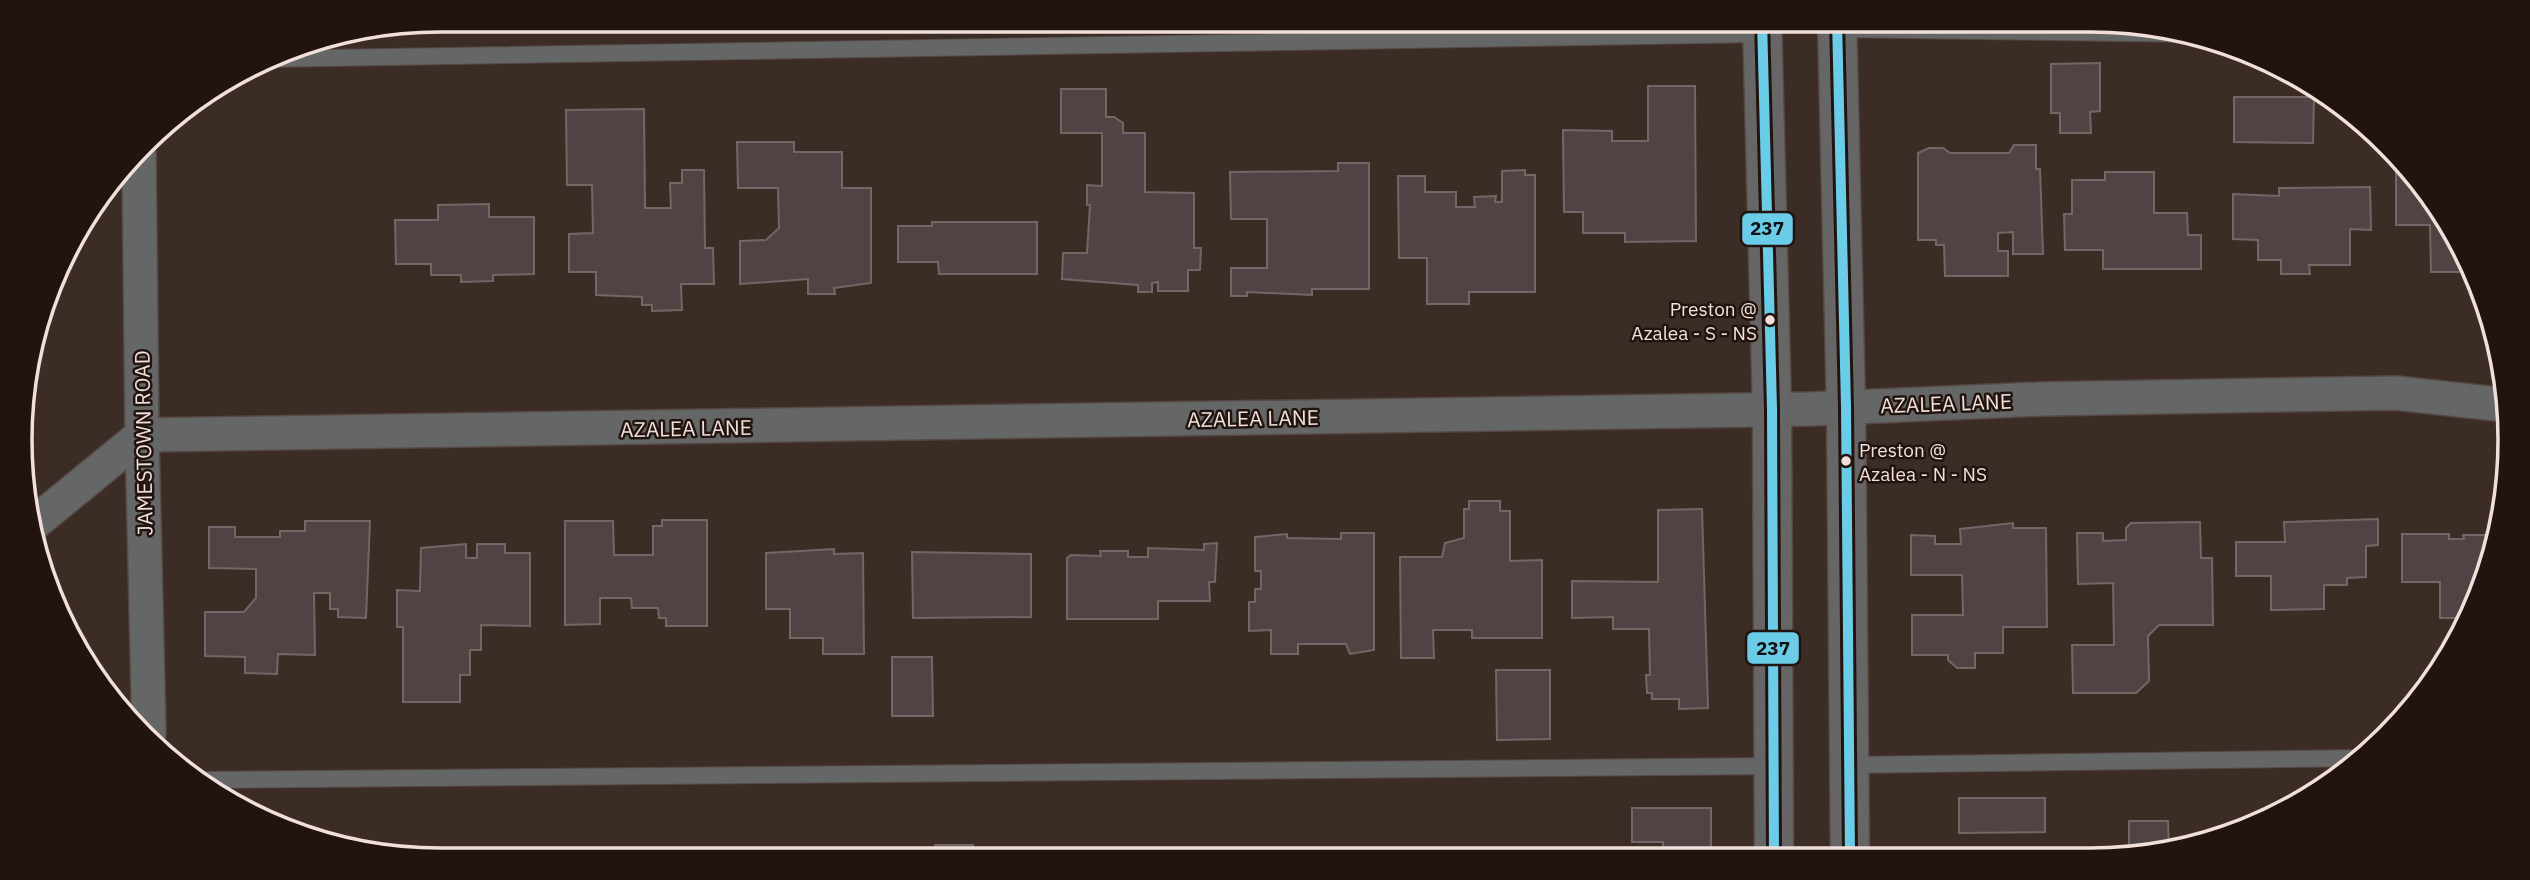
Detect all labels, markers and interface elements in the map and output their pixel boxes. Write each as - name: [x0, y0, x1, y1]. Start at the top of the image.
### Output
- line badge: 237: [1741, 212, 1794, 246]
- text: 237: [1750, 216, 1784, 240]
- place label: Preston @ Azalea - S - NS: [1631, 297, 1757, 345]
- marker: Preston @ Azalea - S - NS: [1763, 313, 1777, 327]
- street label: JAMESTOWN ROAD: [127, 350, 159, 536]
- street label: AZALEA LANE: [1880, 387, 2012, 419]
- street label: AZALEA LANE: [1187, 403, 1319, 433]
- street label: AZALEA LANE: [620, 413, 752, 443]
- place label: Preston @ Azalea - N - NS: [1859, 438, 1987, 486]
- marker: Preston @ Azalea - N - NS: [1839, 454, 1853, 468]
- line badge: 237: [1746, 631, 1800, 665]
- text: 237: [1756, 636, 1790, 660]

